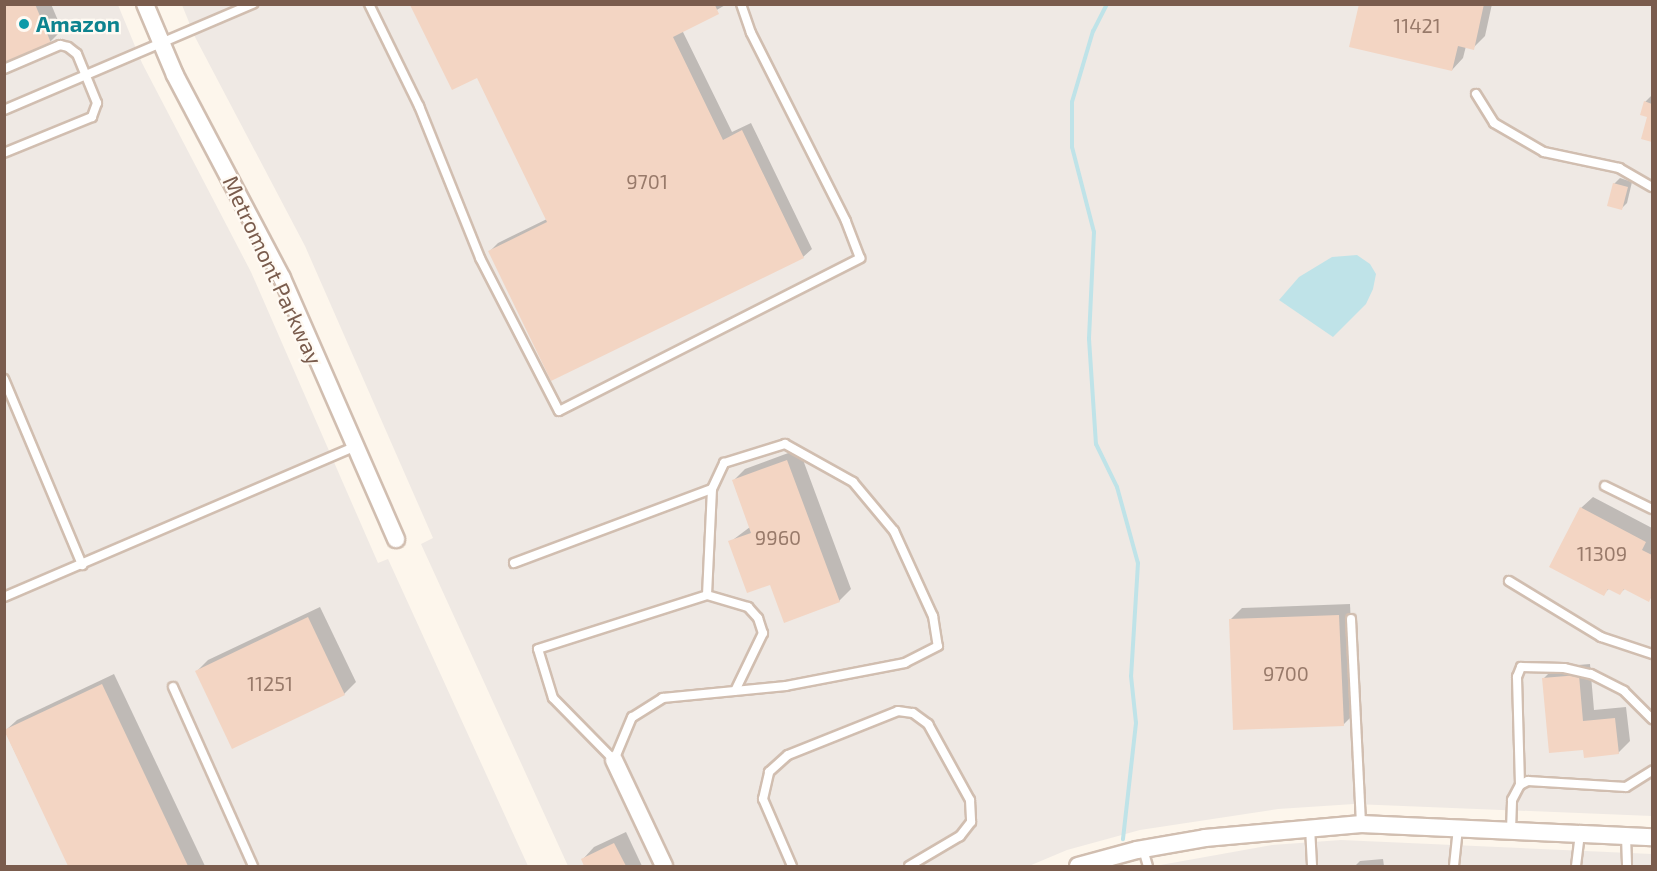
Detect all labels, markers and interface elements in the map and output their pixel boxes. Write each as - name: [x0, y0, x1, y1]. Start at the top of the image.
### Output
- place label: Amazon: [36, 11, 120, 37]
- house number: 11421: [1393, 13, 1441, 37]
- marker: Amazon: [17, 17, 31, 31]
- house number: 9701: [626, 169, 668, 193]
- street label: Metromont Parkway: [218, 171, 328, 369]
- house number: 9960: [755, 525, 801, 549]
- house number: 11309: [1577, 541, 1627, 565]
- house number: 9700: [1263, 661, 1309, 685]
- house number: 11251: [247, 671, 293, 695]

